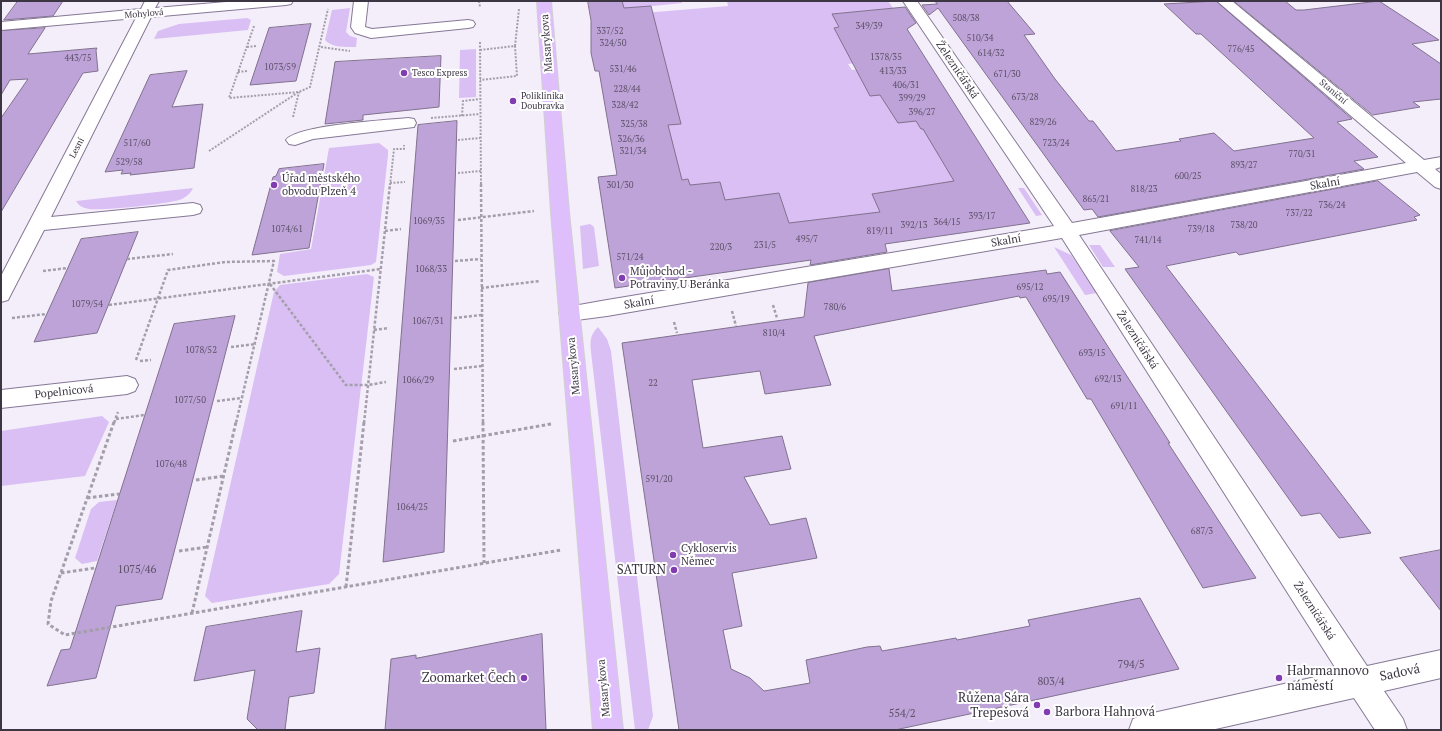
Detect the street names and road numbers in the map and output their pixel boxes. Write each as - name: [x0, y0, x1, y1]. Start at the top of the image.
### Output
- street label: Mohylová: [124, 7, 164, 21]
- street label: Masarykova: [538, 14, 556, 72]
- street label: Železničářská: [933, 39, 981, 101]
- street label: Staniční: [1317, 77, 1349, 107]
- street label: Lesní: [67, 136, 87, 160]
- street label: Skalní: [1309, 175, 1341, 193]
- street label: Skalní: [990, 232, 1022, 250]
- street label: Skalní: [623, 294, 655, 312]
- street label: Železničářská: [1113, 308, 1161, 372]
- street label: Masarykova: [565, 337, 583, 395]
- street label: Popelnicová: [34, 382, 94, 402]
- street label: Železničářská: [1290, 579, 1338, 643]
- street label: Masarykova: [595, 659, 613, 717]
- street label: Sadová: [1378, 661, 1422, 685]

